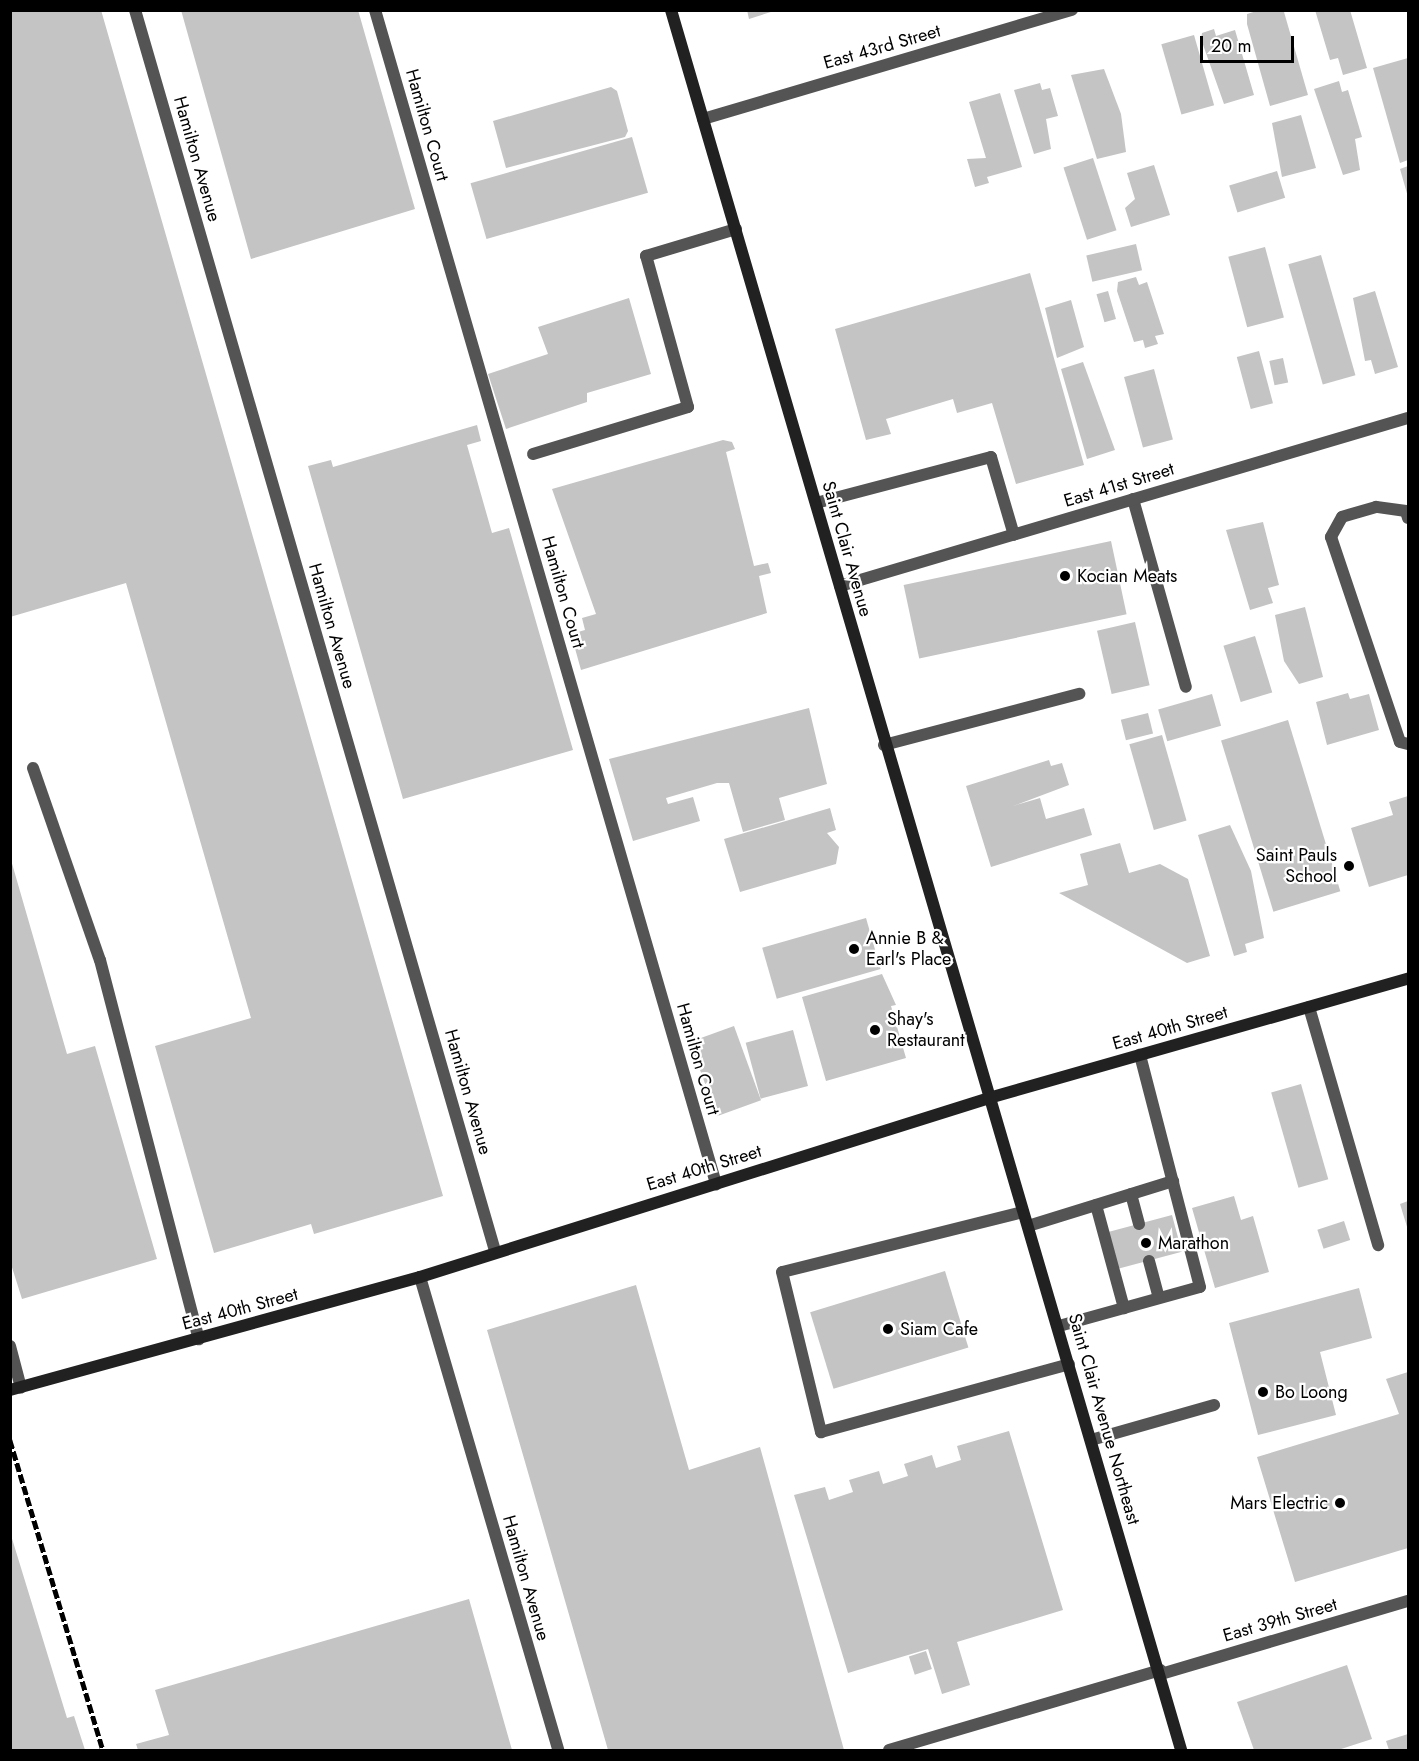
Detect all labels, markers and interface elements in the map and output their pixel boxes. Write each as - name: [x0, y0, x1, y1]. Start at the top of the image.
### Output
- street label: East 43rd Street: [821, 20, 943, 74]
- scale bar: [1203, 24, 1298, 62]
- text: 20 m: [1211, 33, 1251, 59]
- street label: Hamilton Court: [401, 67, 453, 183]
- street label: Hamilton Avenue: [169, 94, 225, 224]
- street label: East 41st Street: [1061, 458, 1177, 512]
- street label: Saint Clair Avenue: [817, 479, 877, 619]
- street label: Hamilton Court: [537, 534, 589, 650]
- street label: Hamilton Avenue: [304, 561, 360, 691]
- place label: Kocian Meats: [1077, 565, 1177, 587]
- marker: Kocian Meats: [1058, 569, 1072, 583]
- place label: Saint Pauls School: [1256, 845, 1337, 888]
- marker: Saint Pauls School: [1342, 859, 1356, 873]
- place label: Annie B & Earl's Place: [866, 928, 951, 970]
- marker: Annie B & Earl's Place: [847, 942, 861, 956]
- street label: Hamilton Court: [672, 1001, 724, 1117]
- street label: East 40th Street: [1110, 1001, 1230, 1055]
- place label: Shay's Restaurant: [887, 1009, 965, 1052]
- marker: Shay's Restaurant: [868, 1023, 882, 1037]
- street label: Hamilton Avenue: [440, 1027, 496, 1157]
- street label: East 40th Street: [644, 1140, 764, 1196]
- place label: Marathon: [1158, 1232, 1229, 1254]
- marker: Marathon: [1139, 1236, 1153, 1250]
- street label: East 40th Street: [180, 1283, 300, 1335]
- street label: Saint Clair Avenue Northeast: [1064, 1311, 1144, 1527]
- place label: Siam Cafe: [900, 1318, 978, 1340]
- marker: Siam Cafe: [881, 1322, 895, 1336]
- place label: Bo Loong: [1275, 1381, 1348, 1403]
- marker: Bo Loong: [1256, 1385, 1270, 1399]
- place label: Mars Electric: [1230, 1492, 1328, 1514]
- marker: Mars Electric: [1333, 1496, 1347, 1510]
- street label: Hamilton Avenue: [498, 1513, 554, 1643]
- street label: East 39th Street: [1220, 1593, 1340, 1647]

